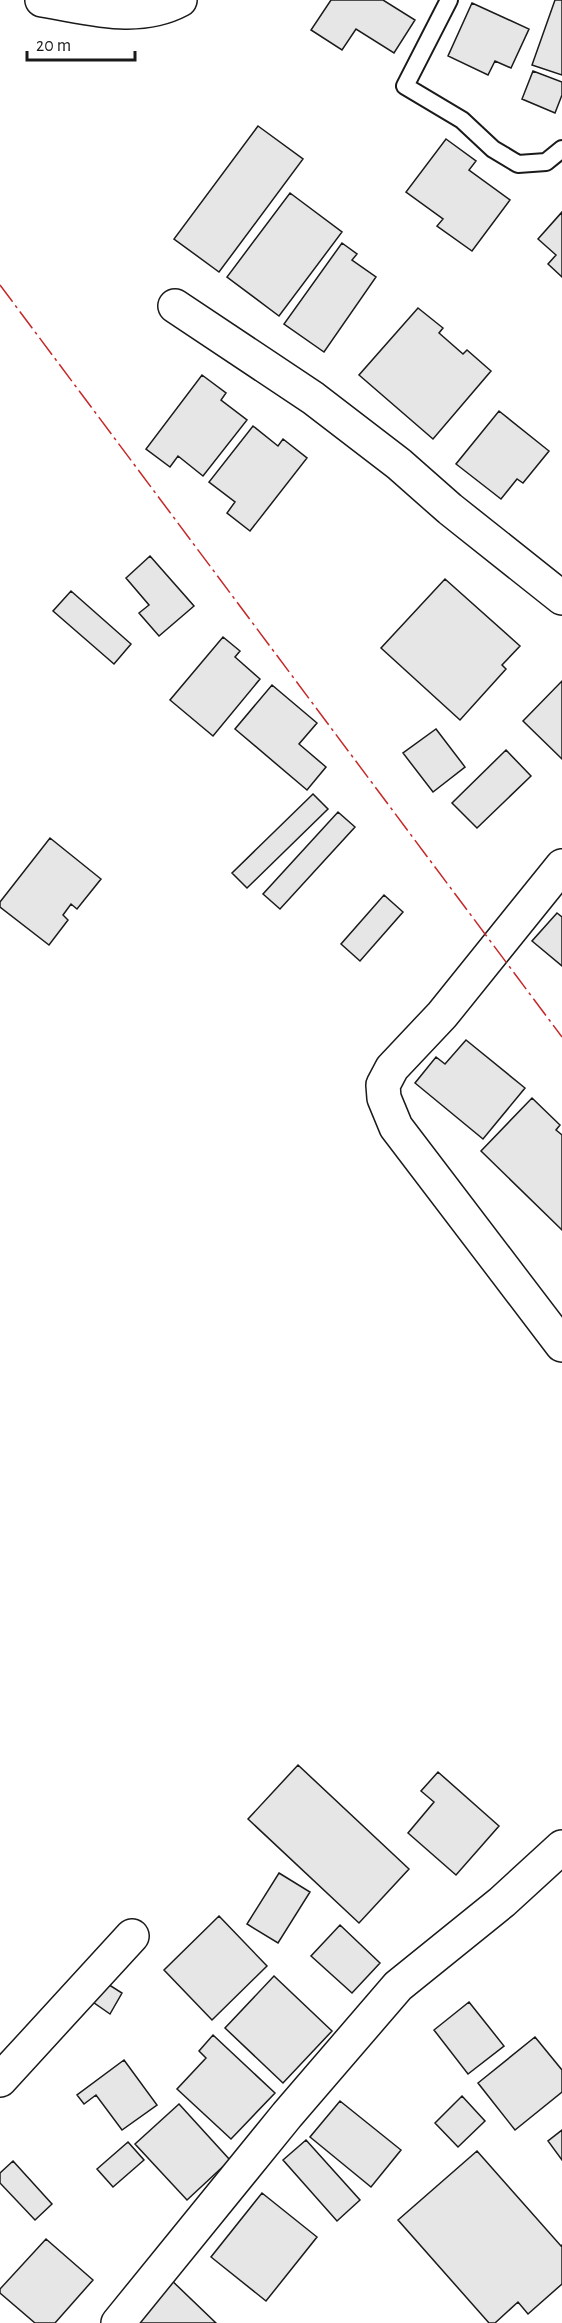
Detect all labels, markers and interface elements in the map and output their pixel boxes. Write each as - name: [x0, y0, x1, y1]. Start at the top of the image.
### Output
- scale bar: [27, 24, 135, 62]
- text: 20 m: [36, 37, 71, 55]

